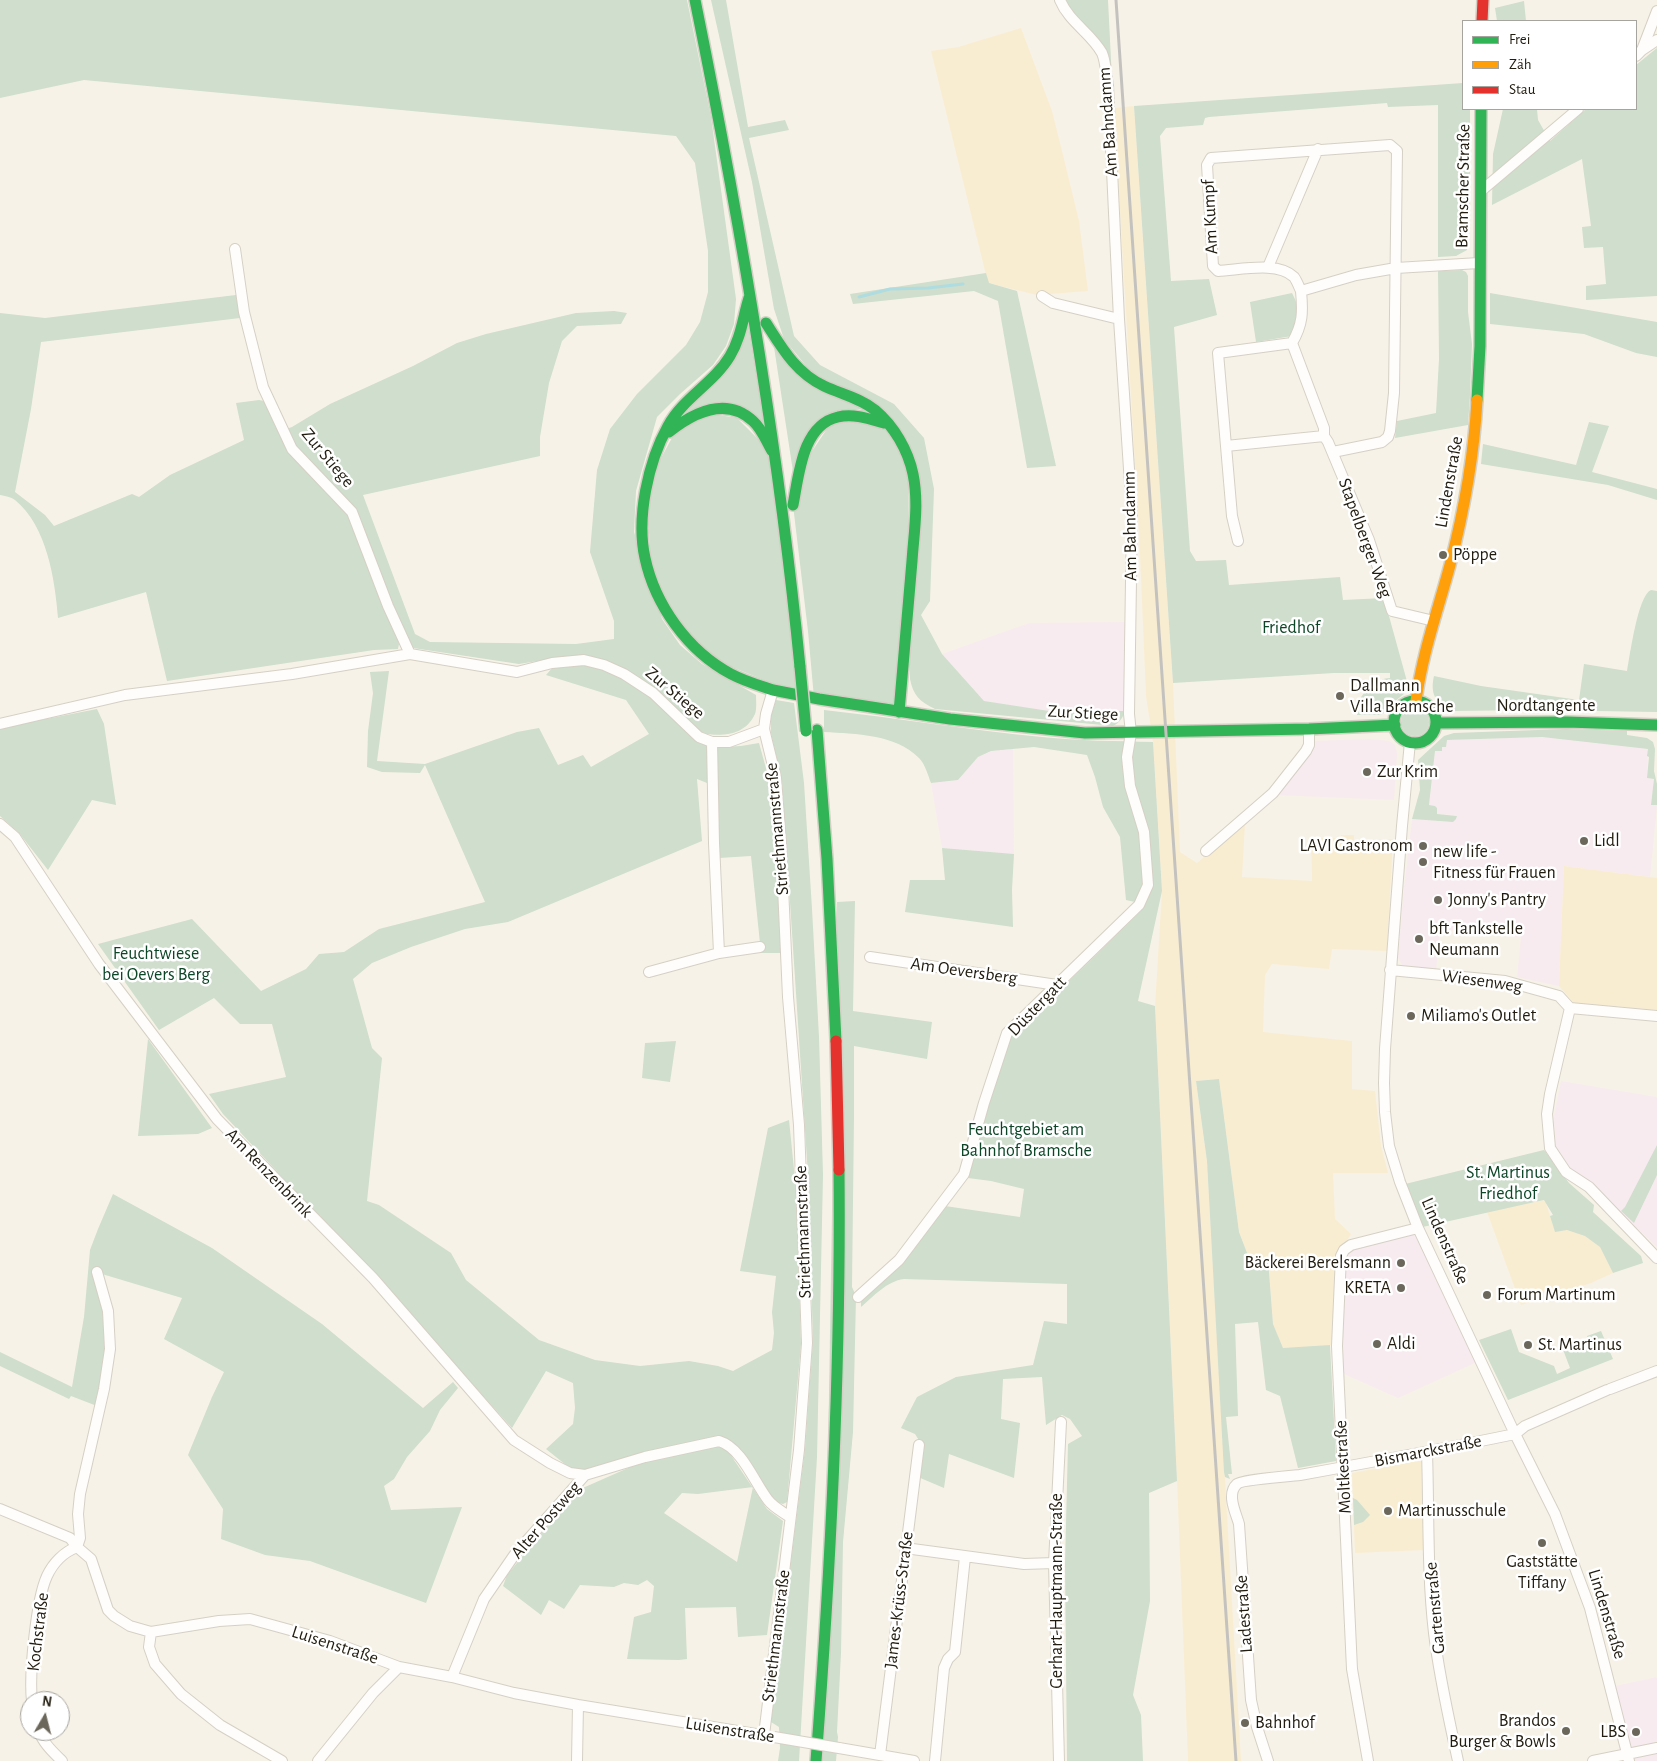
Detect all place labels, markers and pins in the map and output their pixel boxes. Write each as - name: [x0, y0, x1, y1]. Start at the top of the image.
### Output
- place label: Pöppe: [1453, 544, 1497, 566]
- marker: Pöppe: [1437, 549, 1449, 561]
- place label: Dallmann Villa Bramsche: [1350, 675, 1454, 718]
- marker: Dallmann Villa Bramsche: [1334, 690, 1346, 702]
- place label: Zur Krim: [1377, 761, 1438, 783]
- marker: Zur Krim: [1361, 766, 1373, 778]
- place label: Lidl: [1594, 830, 1620, 852]
- place label: LAVI Gastronom: [1299, 835, 1413, 857]
- marker: Lidl: [1578, 835, 1590, 847]
- marker: LAVI Gastronom: [1417, 840, 1429, 852]
- place label: new life - Fitness für Frauen: [1433, 841, 1556, 884]
- marker: new life - Fitness für Frauen: [1417, 856, 1429, 868]
- place label: Jonny's Pantry: [1448, 889, 1546, 911]
- marker: Jonny's Pantry: [1432, 894, 1444, 906]
- place label: bft Tankstelle Neumann: [1429, 918, 1523, 961]
- marker: bft Tankstelle Neumann: [1413, 933, 1425, 945]
- place label: Miliamo's Outlet: [1421, 1005, 1536, 1027]
- marker: Miliamo's Outlet: [1405, 1010, 1417, 1022]
- place label: Bäckerei Berelsmann: [1245, 1252, 1391, 1274]
- marker: Bäckerei Berelsmann: [1395, 1257, 1407, 1269]
- place label: KRETA: [1344, 1277, 1391, 1299]
- marker: KRETA: [1395, 1282, 1407, 1294]
- place label: Forum Martinum: [1497, 1284, 1616, 1306]
- marker: Forum Martinum: [1481, 1289, 1493, 1301]
- place label: Aldi: [1387, 1333, 1416, 1355]
- place label: St. Martinus: [1538, 1334, 1622, 1356]
- marker: Aldi: [1371, 1338, 1383, 1350]
- marker: St. Martinus: [1522, 1339, 1534, 1351]
- place label: Martinusschule: [1398, 1500, 1506, 1522]
- marker: Martinusschule: [1382, 1505, 1394, 1517]
- marker: Gaststätte Tiffany: [1536, 1537, 1548, 1549]
- place label: Gaststätte Tiffany: [1506, 1551, 1578, 1594]
- place label: Brandos Burger & Bowls: [1449, 1710, 1556, 1752]
- place label: Bahnhof: [1255, 1712, 1315, 1734]
- marker: Bahnhof: [1239, 1717, 1251, 1729]
- place label: LBS: [1600, 1721, 1626, 1743]
- marker: Brandos Burger & Bowls: [1560, 1725, 1572, 1737]
- marker: LBS: [1630, 1726, 1642, 1738]

